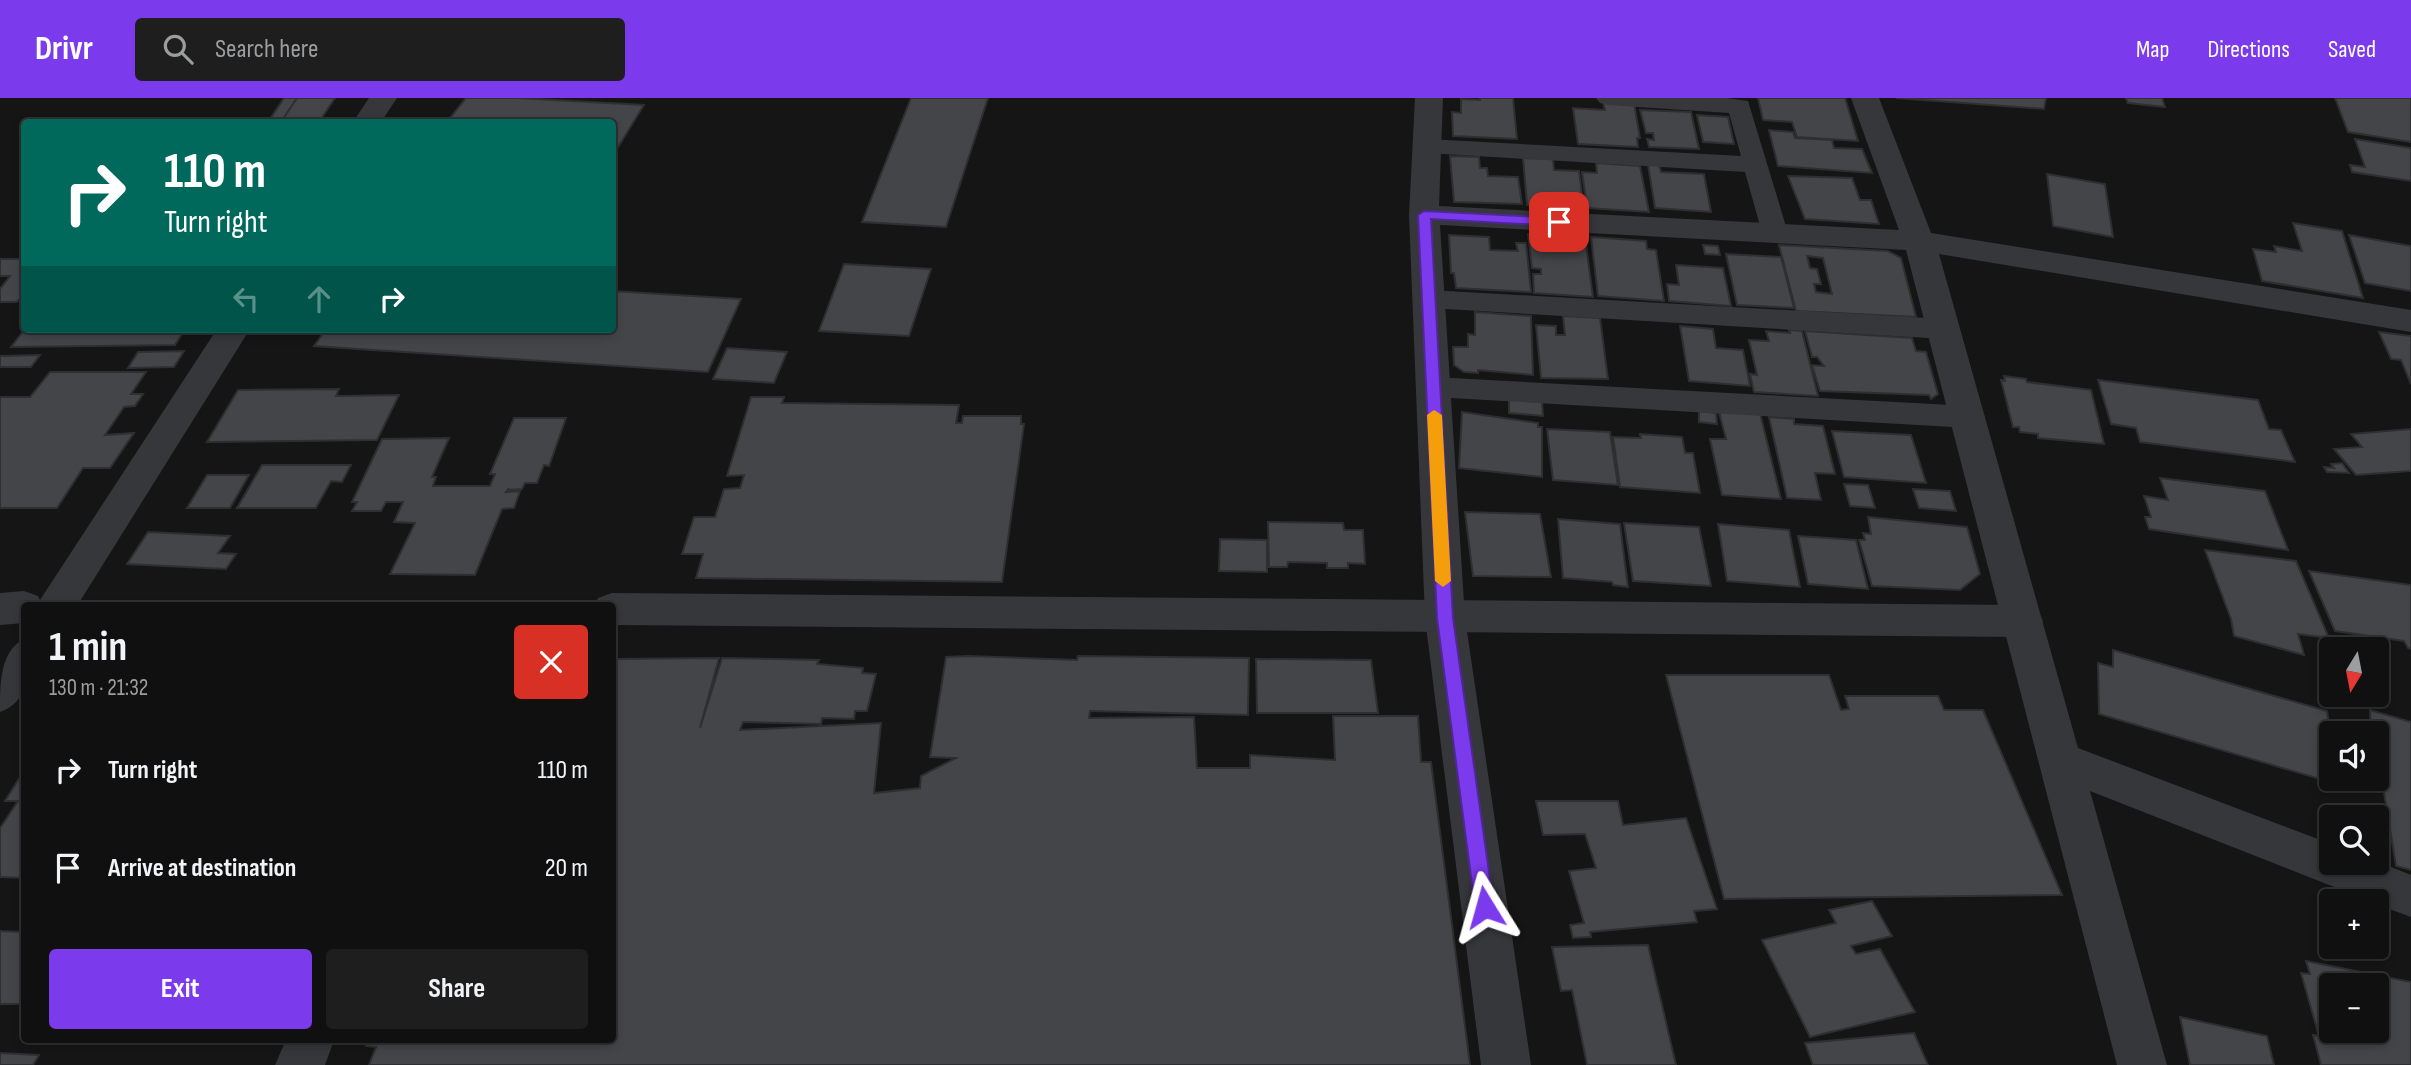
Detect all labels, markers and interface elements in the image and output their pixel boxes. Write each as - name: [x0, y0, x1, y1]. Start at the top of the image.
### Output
- search box: [135, 18, 625, 81]
- text: Drivr: [35, 29, 93, 69]
- icon: search: [159, 30, 197, 68]
- text: Search here: [215, 34, 318, 65]
- text: Map: [2136, 35, 2169, 64]
- text: Directions: [2207, 35, 2290, 64]
- text: Saved: [2328, 35, 2376, 64]
- text: 110 m: [164, 143, 266, 202]
- icon: right: [49, 147, 140, 238]
- pin: [1529, 192, 1589, 252]
- text: Turn right: [164, 203, 268, 242]
- icon: arrive: [1540, 203, 1578, 241]
- icon: left: [227, 280, 265, 318]
- icon: ahead: [300, 280, 338, 318]
- icon: right: [373, 280, 411, 318]
- text: 1 min: [49, 622, 127, 673]
- button: close: [514, 625, 588, 699]
- north arrow: [2319, 637, 2389, 707]
- map controls: [2319, 637, 2389, 1043]
- text: 130 m · 21:32: [49, 674, 148, 702]
- button: sound: [2319, 721, 2389, 791]
- icon: right: [49, 751, 87, 789]
- text: Turn right: [108, 755, 197, 786]
- text: 110 m: [537, 755, 588, 786]
- button: search: [2319, 805, 2389, 875]
- icon: arrive: [49, 849, 87, 887]
- text: Arrive at destination: [108, 853, 296, 884]
- text: 20 m: [545, 853, 588, 884]
- position arrow: [1448, 870, 1522, 944]
- button: +: [2319, 889, 2389, 959]
- button: Exit: [49, 949, 312, 1029]
- button: Share: [326, 949, 588, 1029]
- button: −: [2319, 973, 2389, 1043]

